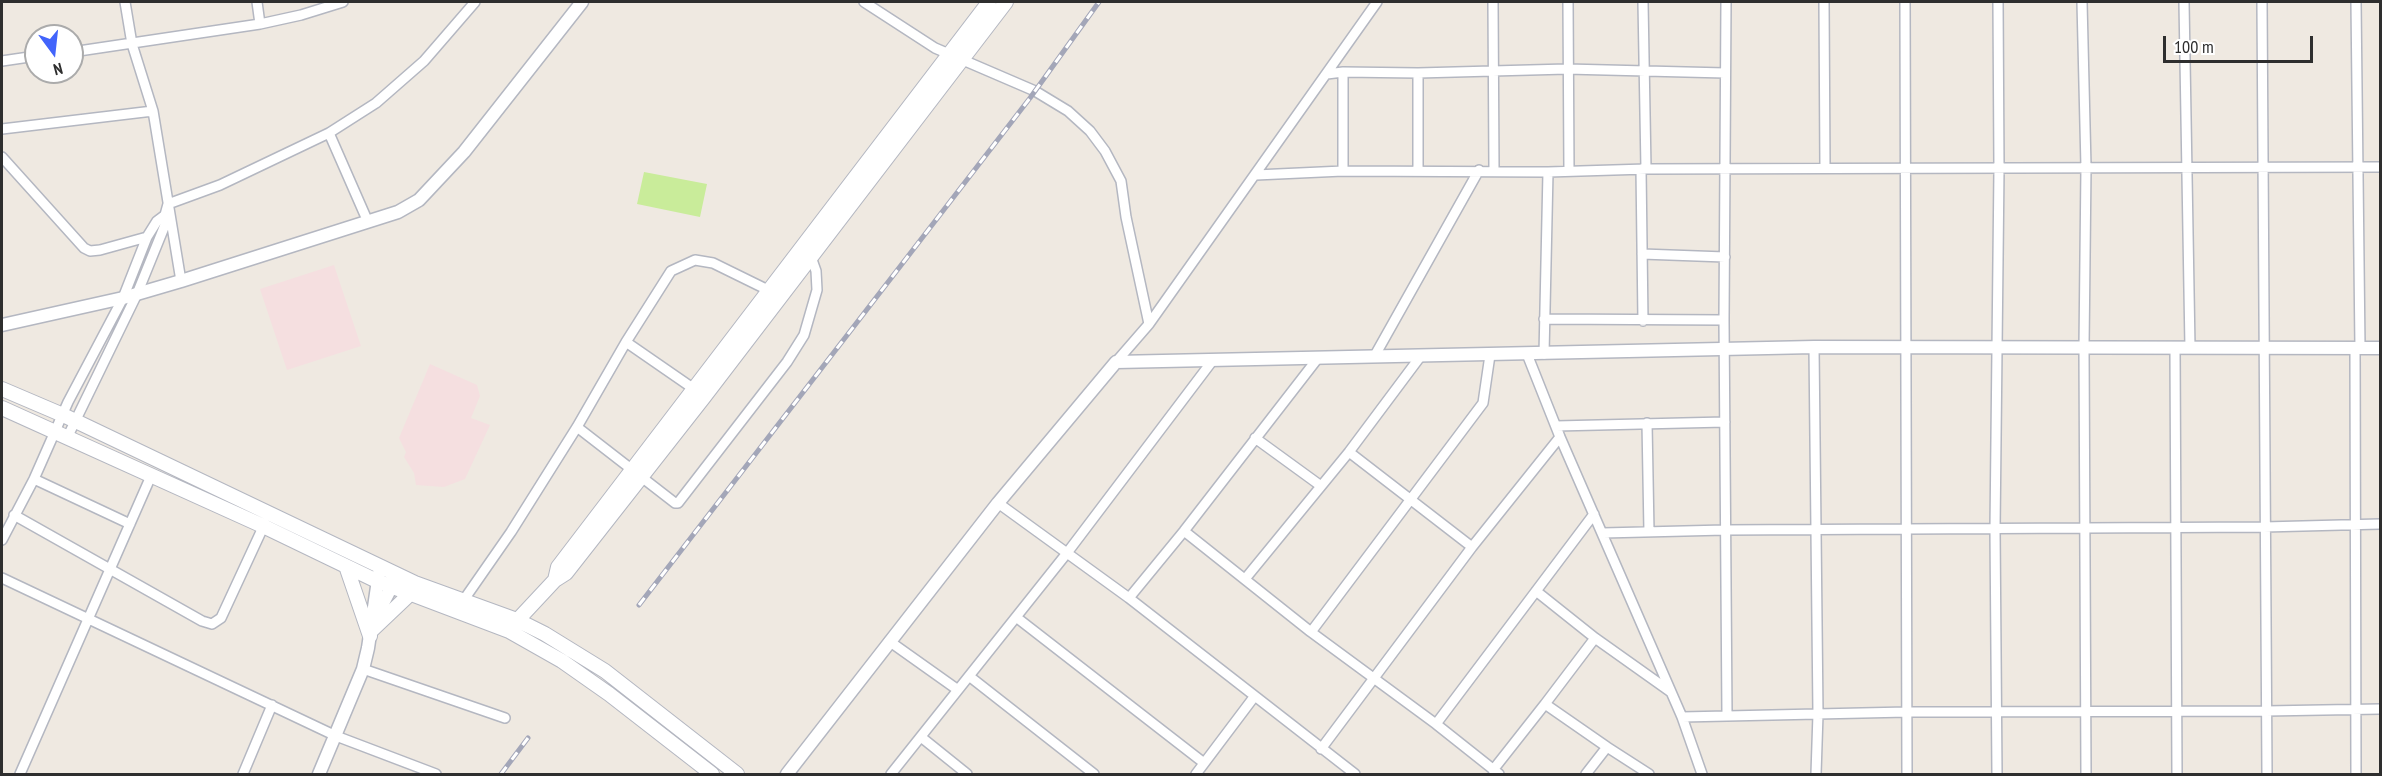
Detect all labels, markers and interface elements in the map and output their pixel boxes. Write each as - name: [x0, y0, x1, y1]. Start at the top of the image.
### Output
- north arrow: [24, 24, 84, 84]
- scale bar: [2166, 24, 2316, 62]
- text: 100 m: [2174, 35, 2214, 58]
- text: N: [51, 59, 65, 80]

